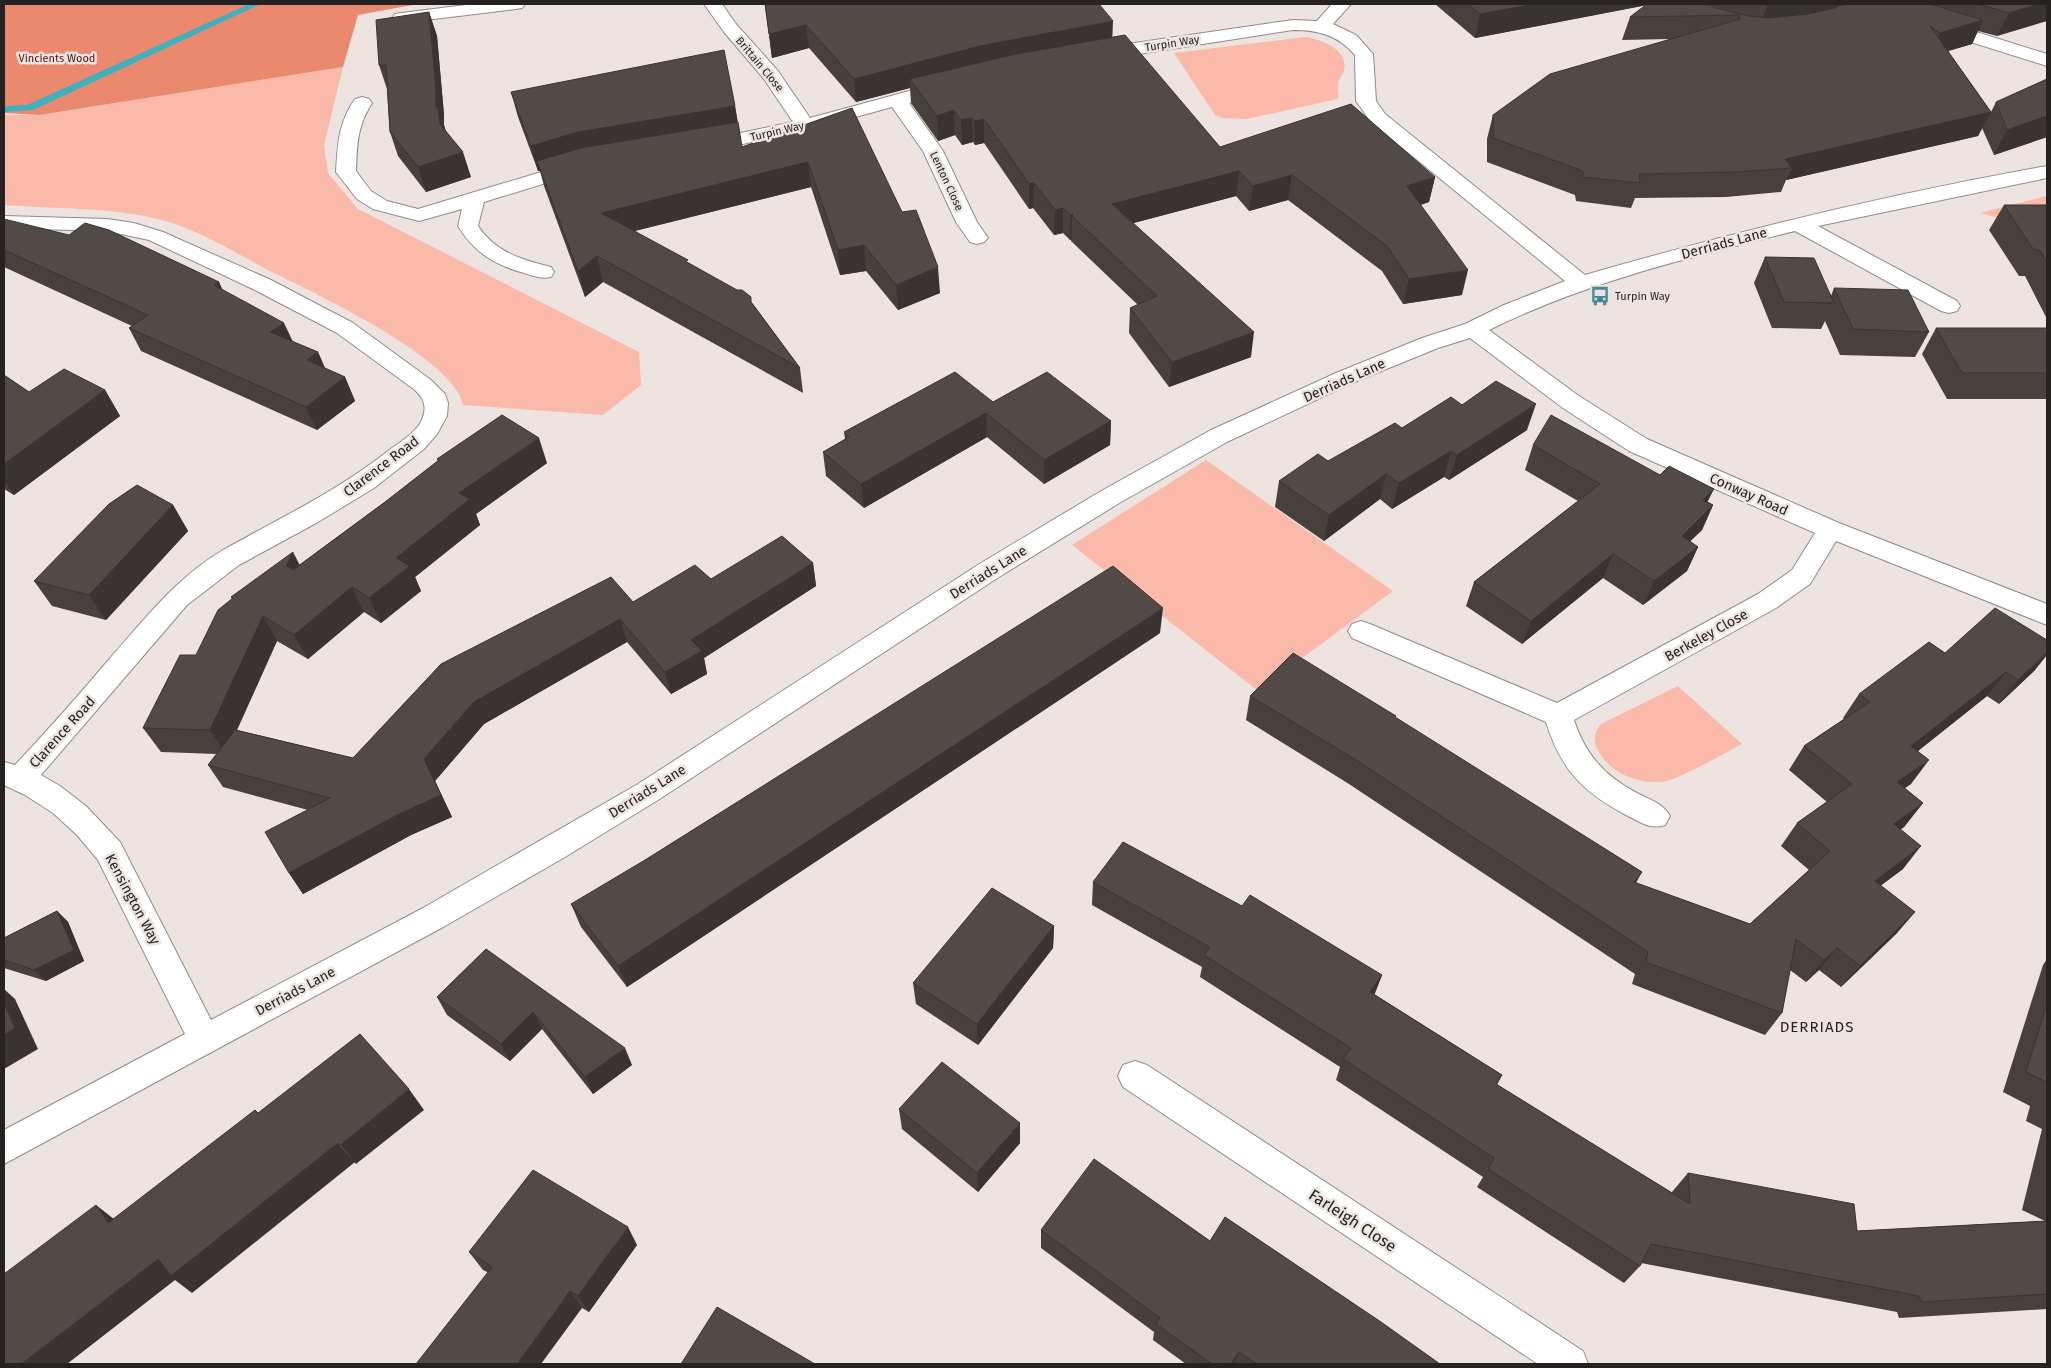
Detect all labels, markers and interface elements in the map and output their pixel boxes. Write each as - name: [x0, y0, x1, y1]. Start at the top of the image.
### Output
- street label: Turpin Way: [1144, 33, 1201, 54]
- street label: Brittain Close: [733, 34, 786, 94]
- park label: Vincients Wood: [19, 52, 95, 65]
- street label: Turpin Way: [749, 119, 806, 144]
- street label: Lenton Close: [927, 149, 966, 213]
- street label: Derriads Lane: [1679, 224, 1769, 263]
- bus stop icon: Turpin Way: [1589, 285, 1611, 307]
- place label: Turpin Way: [1615, 290, 1670, 303]
- street label: Derriads Lane: [1301, 355, 1388, 406]
- street label: Clarence Road: [340, 432, 422, 500]
- street label: Conway Road: [1707, 470, 1791, 519]
- street label: Derriads Lane: [946, 542, 1030, 603]
- street label: Berkeley Close: [1662, 606, 1751, 665]
- street label: Clarence Road: [26, 693, 99, 772]
- street label: Derriads Lane: [605, 761, 689, 822]
- street label: Kensington Way: [102, 851, 164, 948]
- street label: Derriads Lane: [252, 963, 338, 1020]
- district label: DERRIADS: [1780, 1018, 1854, 1036]
- street label: Farleigh Close: [1305, 1185, 1400, 1256]

